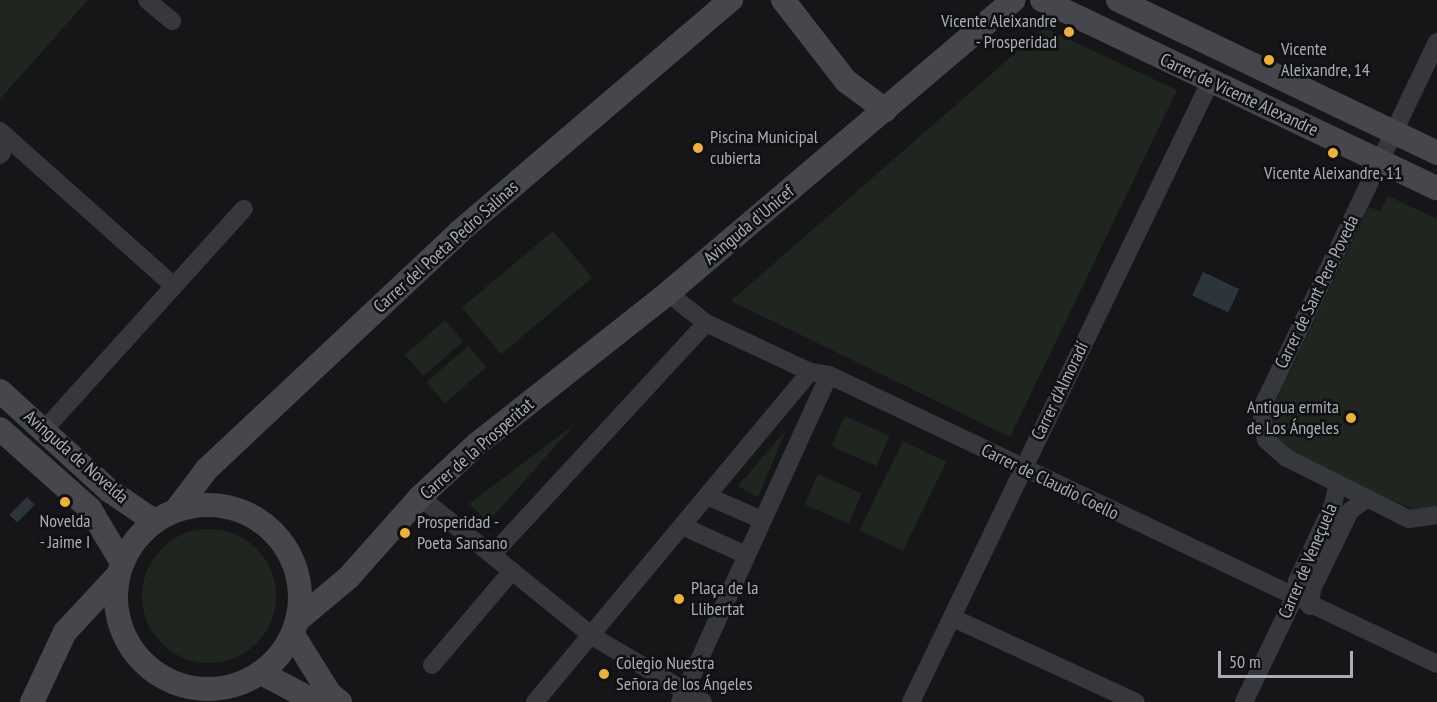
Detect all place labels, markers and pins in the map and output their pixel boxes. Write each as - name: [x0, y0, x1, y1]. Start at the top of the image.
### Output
- place label: Vicente Aleixandre - Prosperidad: [941, 11, 1057, 54]
- marker: Vicente Aleixandre - Prosperidad: [1062, 25, 1076, 39]
- place label: Vicente Aleixandre, 14: [1281, 39, 1371, 82]
- marker: Vicente Aleixandre, 14: [1262, 53, 1276, 67]
- place label: Piscina Municipal cubierta: [710, 127, 818, 170]
- marker: Piscina Municipal cubierta: [691, 141, 705, 155]
- marker: Vicente Aleixandre, 11: [1326, 146, 1340, 160]
- place label: Vicente Aleixandre, 11: [1263, 162, 1403, 184]
- place label: Antigua ermita de Los Ángeles: [1246, 397, 1339, 440]
- marker: Antigua ermita de Los Ángeles: [1344, 411, 1358, 425]
- marker: Novelda - Jaime I: [58, 495, 72, 509]
- place label: Novelda - Jaime I: [39, 511, 91, 554]
- place label: Prosperidad - Poeta Sansano: [417, 512, 508, 554]
- marker: Prosperidad - Poeta Sansano: [398, 526, 412, 540]
- place label: Plaça de la Llibertat: [691, 578, 758, 620]
- marker: Plaça de la Llibertat: [672, 592, 686, 606]
- place label: Colegio Nuestra Señora de los Ángeles: [616, 653, 753, 696]
- marker: Colegio Nuestra Señora de los Ángeles: [597, 667, 611, 681]

